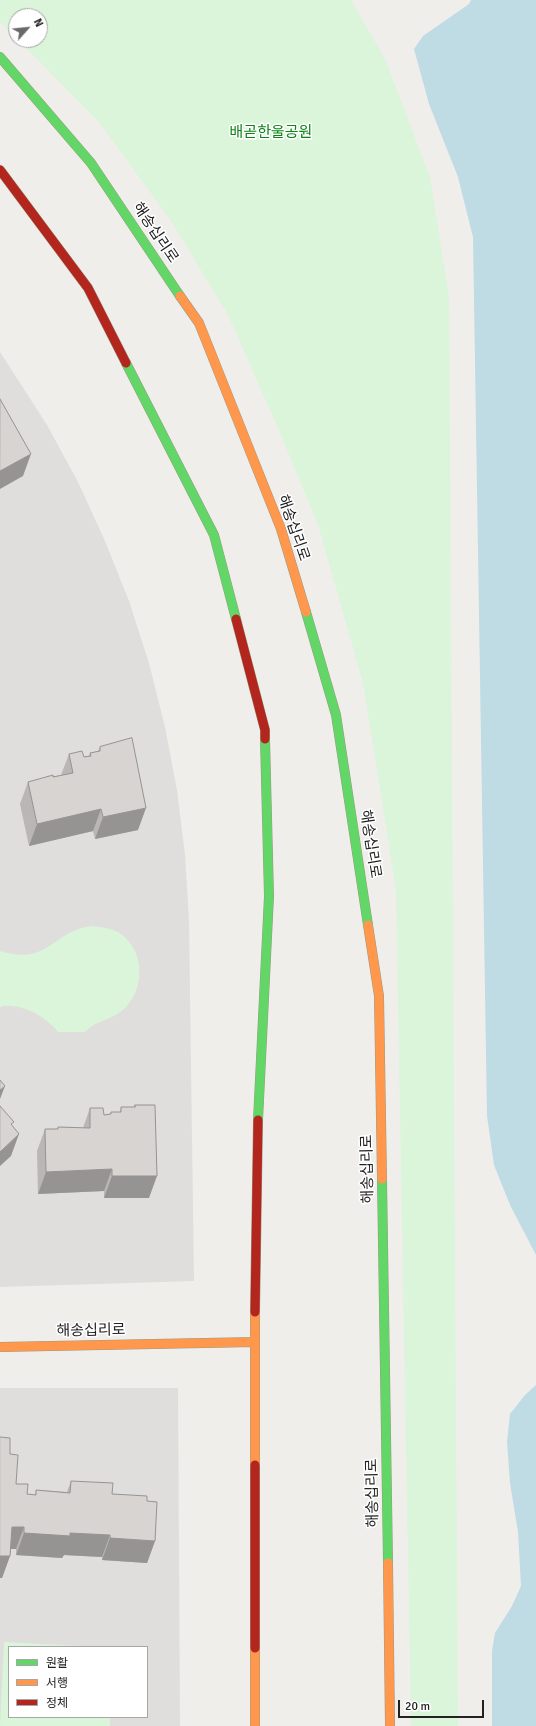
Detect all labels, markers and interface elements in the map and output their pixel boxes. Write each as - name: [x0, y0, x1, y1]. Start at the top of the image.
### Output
- north arrow: [8, 8, 48, 48]
- text: N: [31, 16, 46, 29]
- park label: 배곧한울공원: [230, 124, 312, 142]
- street label: 해송십리로: [128, 199, 182, 267]
- street label: 해송십리로: [273, 492, 313, 564]
- street label: 해송십리로: [356, 809, 384, 879]
- street label: 해송십리로: [358, 1134, 378, 1204]
- street label: 해송십리로: [56, 1321, 126, 1341]
- street label: 해송십리로: [363, 1458, 383, 1528]
- legend: [8, 1646, 148, 1718]
- text: 원활: [46, 1656, 68, 1671]
- text: 서행: [46, 1676, 68, 1691]
- scale bar: [400, 1692, 486, 1718]
- text: 정체: [46, 1696, 68, 1711]
- text: 20 m: [405, 1699, 430, 1714]

